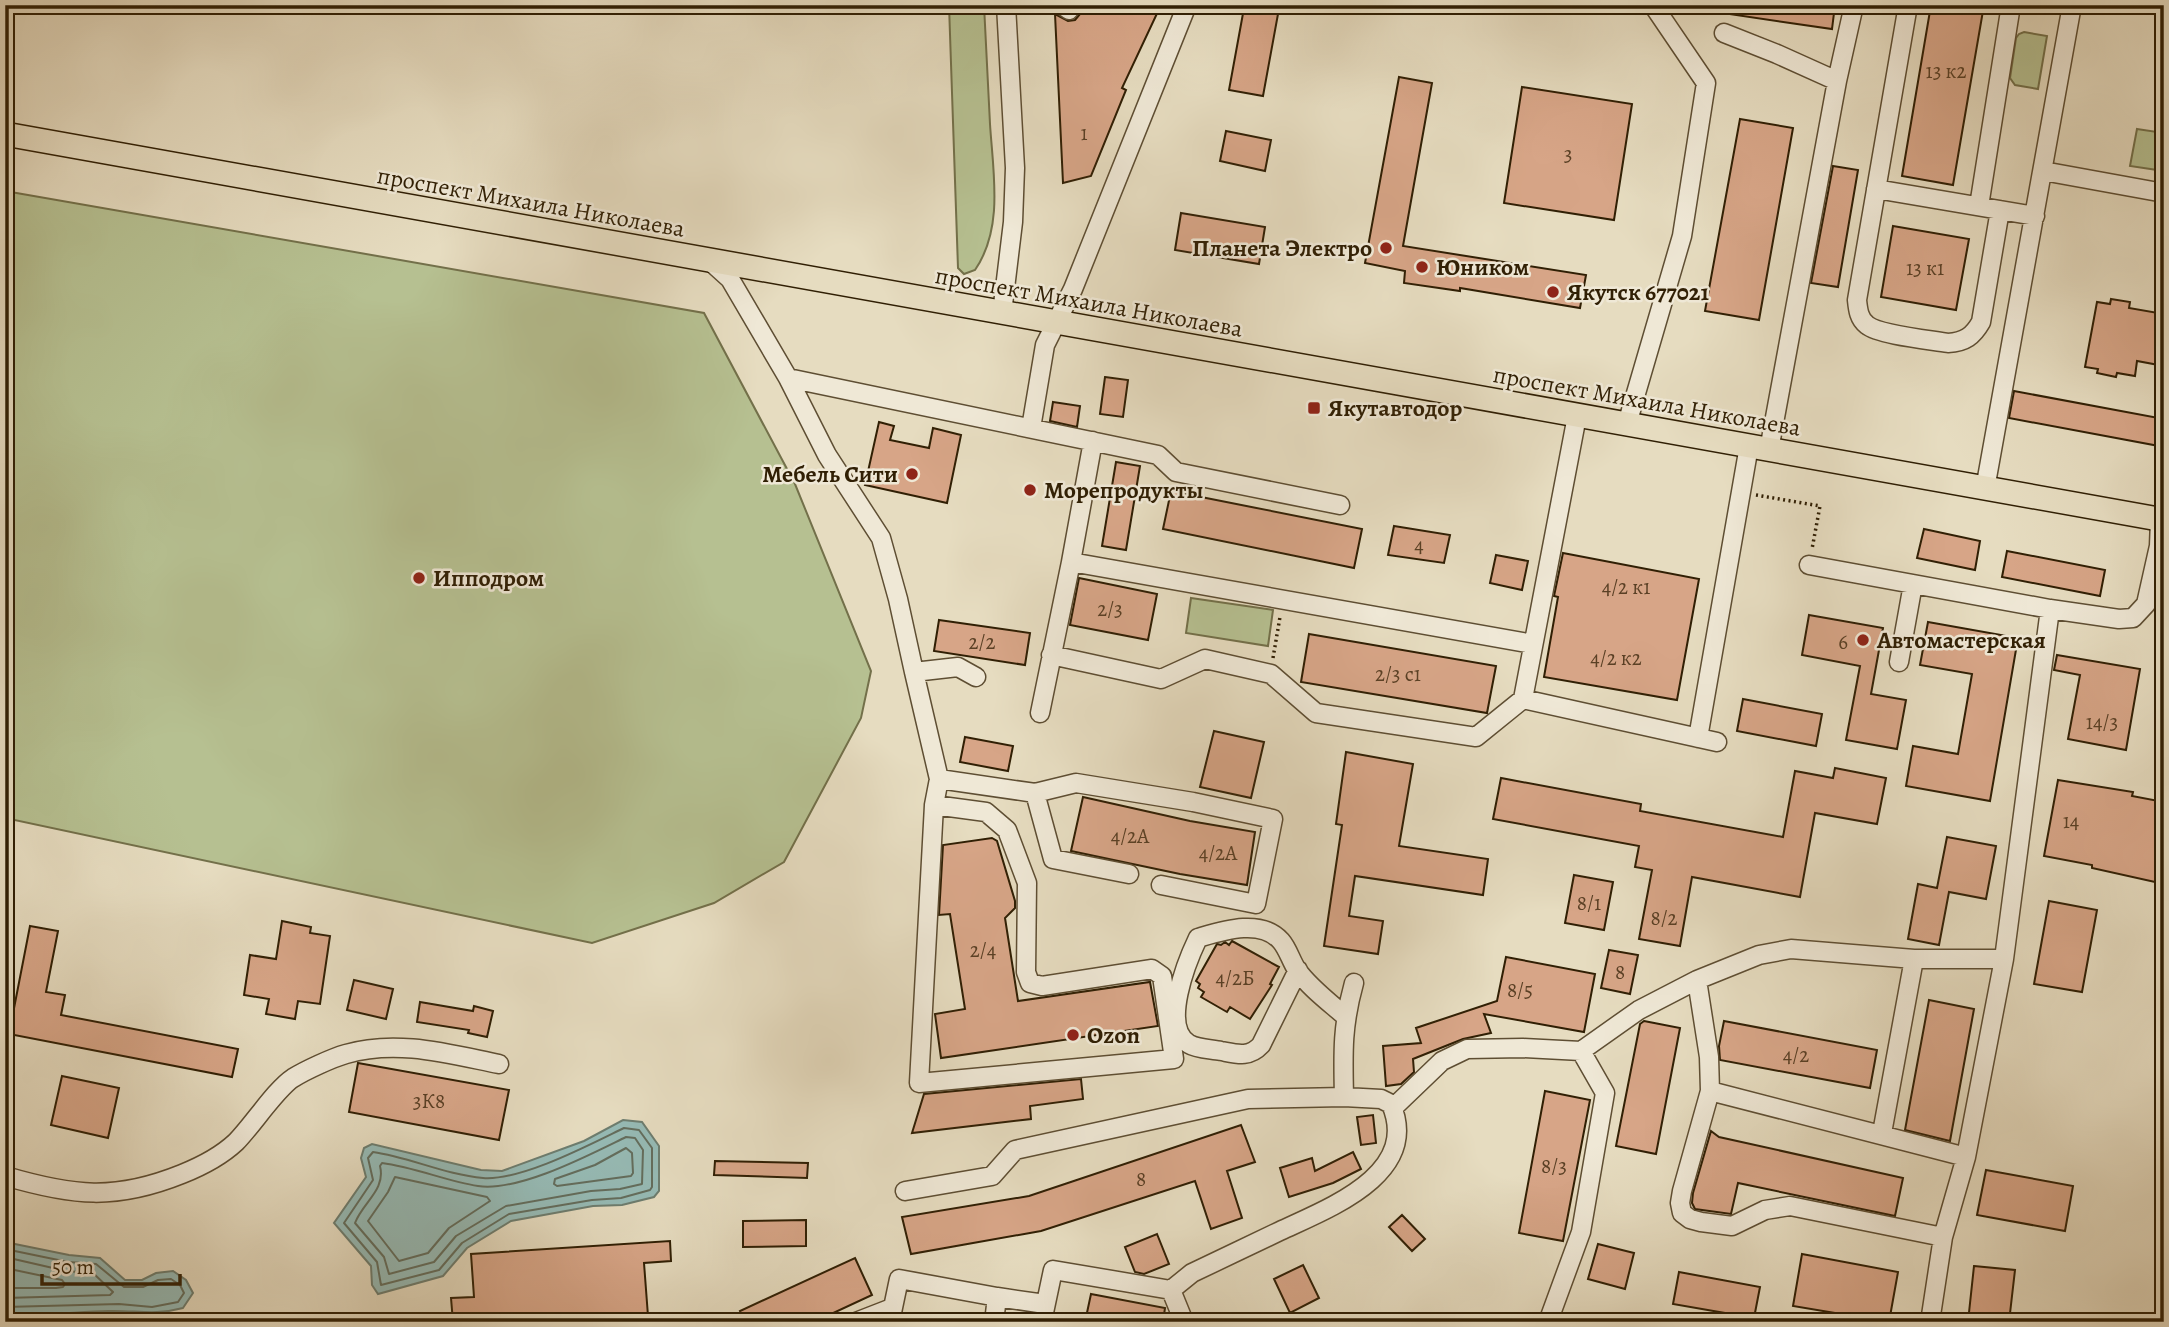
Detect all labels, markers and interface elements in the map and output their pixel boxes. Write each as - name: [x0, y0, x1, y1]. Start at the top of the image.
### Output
- house number: 13 к2: [1926, 57, 1966, 85]
- house number: 1: [1080, 119, 1088, 147]
- house number: 3: [1564, 140, 1572, 168]
- street label: проспект Михаила Николаева: [375, 159, 687, 245]
- place label: Планета Электро: [1192, 232, 1372, 264]
- marker: Планета Электро: [1378, 240, 1394, 256]
- place label: Юником: [1436, 251, 1529, 283]
- house number: 13 к1: [1906, 254, 1944, 282]
- street label: проспект Михаила Николаева: [933, 259, 1245, 345]
- marker: Юником: [1414, 259, 1430, 275]
- place label: Якутск 677021: [1567, 276, 1709, 308]
- marker: Якутск 677021: [1545, 284, 1561, 300]
- street label: проспект Михаила Николаева: [1491, 358, 1803, 444]
- place label: Якутавтодор: [1328, 392, 1462, 424]
- marker: Якутавтодор: [1306, 400, 1322, 416]
- place label: Мебель Сити: [762, 458, 898, 490]
- marker: Мебель Сити: [904, 466, 920, 482]
- place label: Морепродукты: [1044, 474, 1203, 506]
- marker: Морепродукты: [1022, 482, 1038, 498]
- house number: 4: [1414, 531, 1424, 559]
- place label: Ипподром: [433, 562, 544, 594]
- marker: Ипподром: [411, 570, 427, 586]
- house number: 4/2 к1: [1602, 573, 1650, 601]
- house number: 2/3: [1097, 595, 1123, 623]
- place label: Автомастерская: [1876, 624, 2046, 656]
- house number: 2/2: [969, 628, 995, 656]
- house number: 6: [1838, 628, 1848, 656]
- marker: Автомастерская: [1855, 632, 1871, 648]
- house number: 4/2 к2: [1590, 644, 1642, 672]
- house number: 2/3 с1: [1375, 660, 1421, 688]
- house number: 14/3: [2086, 708, 2118, 736]
- house number: 14: [2063, 807, 2079, 835]
- house number: 4/2А: [1111, 822, 1150, 850]
- house number: 4/2А: [1199, 839, 1238, 867]
- house number: 8/1: [1577, 889, 1601, 917]
- house number: 8/2: [1650, 904, 1678, 932]
- house number: 2/4: [970, 936, 996, 964]
- house number: 8: [1615, 958, 1625, 986]
- house number: 4/2Б: [1216, 964, 1254, 992]
- house number: 8/5: [1507, 976, 1533, 1004]
- place label: Ozon: [1087, 1019, 1141, 1051]
- marker: Ozon: [1065, 1027, 1081, 1043]
- house number: 4/2: [1783, 1041, 1809, 1069]
- house number: 3К8: [413, 1087, 445, 1115]
- house number: 8/3: [1541, 1152, 1567, 1180]
- house number: 8: [1136, 1165, 1146, 1193]
- scale bar: [42, 1243, 180, 1287]
- text: 50 m: [52, 1253, 94, 1281]

